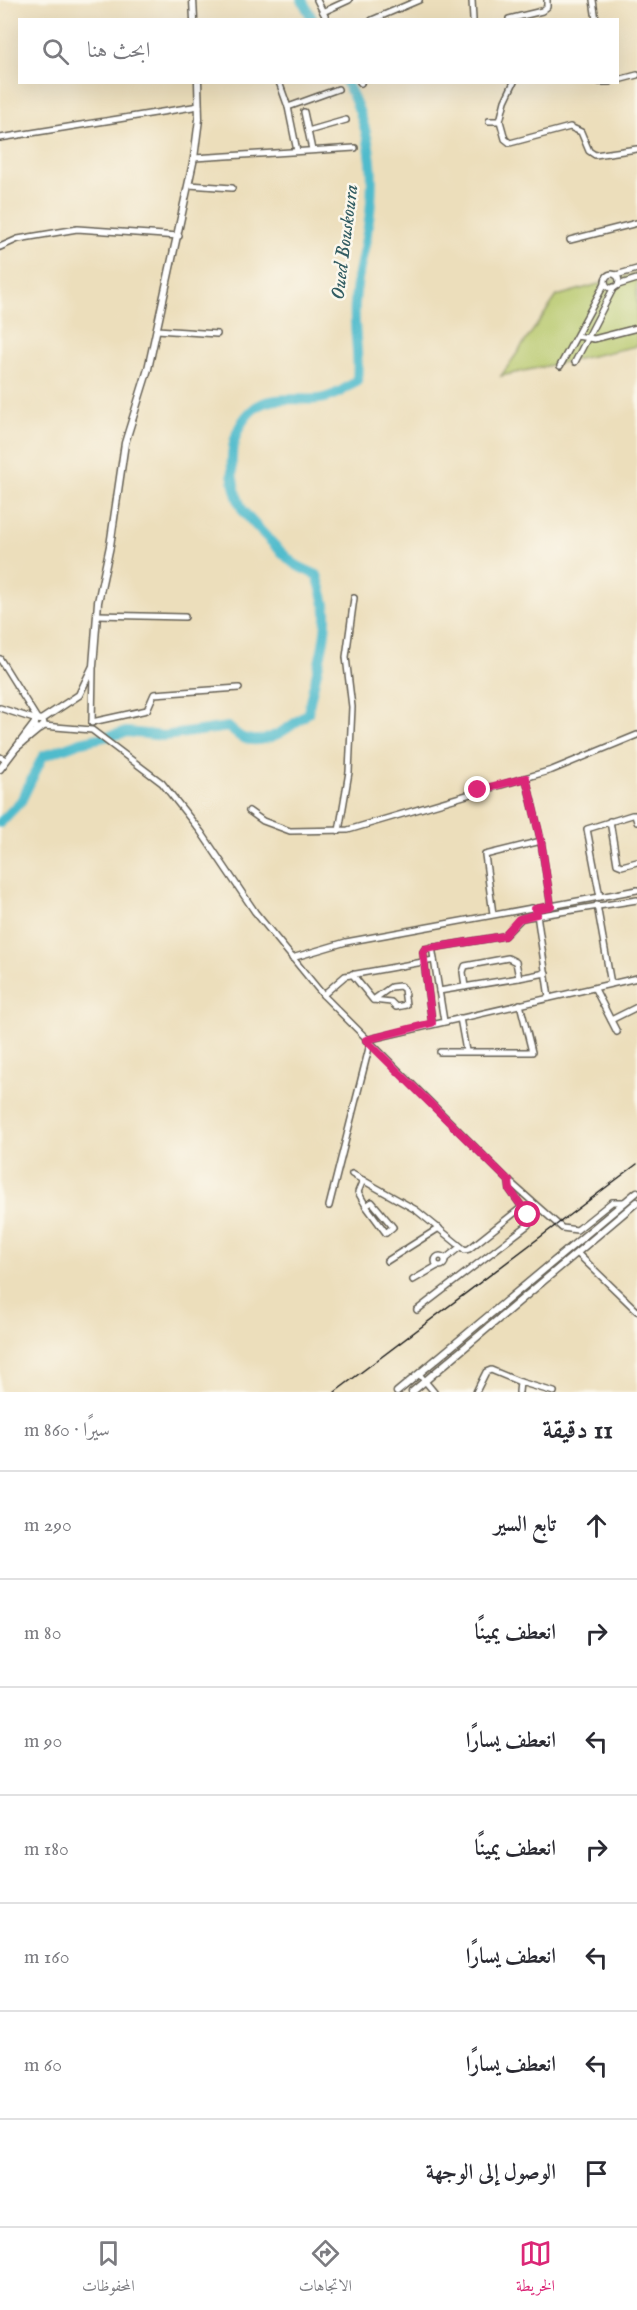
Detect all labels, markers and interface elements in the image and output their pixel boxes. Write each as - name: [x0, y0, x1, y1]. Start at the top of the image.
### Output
- search box: [18, 18, 619, 84]
- icon: search: [39, 35, 72, 68]
- text: ابحث هنا: [87, 37, 150, 65]
- water label: Oued Bouskoura: [326, 183, 364, 301]
- route end: [464, 776, 490, 802]
- route start: [514, 1201, 540, 1227]
- text: 11 دقيقة: [543, 1414, 613, 1447]
- text: سيرًا · 860 m: [24, 1418, 110, 1443]
- icon: ahead: [580, 1509, 613, 1542]
- text: تابع السير: [494, 1511, 556, 1539]
- text: 290 m: [24, 1513, 72, 1538]
- icon: right: [580, 1617, 613, 1650]
- text: انعطف يمينًا: [475, 1619, 556, 1647]
- text: 80 m: [24, 1621, 62, 1646]
- icon: left: [580, 1725, 613, 1758]
- text: انعطف يسارًا: [466, 1727, 556, 1755]
- text: 90 m: [24, 1729, 62, 1754]
- icon: right: [580, 1833, 613, 1866]
- text: انعطف يمينًا: [475, 1835, 556, 1863]
- text: 180 m: [24, 1837, 69, 1862]
- icon: left: [580, 1941, 613, 1974]
- text: انعطف يسارًا: [466, 1943, 556, 1971]
- text: 160 m: [24, 1945, 70, 1970]
- icon: left: [580, 2049, 613, 2082]
- text: انعطف يسارًا: [466, 2051, 556, 2079]
- text: 60 m: [24, 2053, 62, 2078]
- icon: arrive: [580, 2157, 613, 2190]
- text: الوصول إلى الوجهة: [426, 2159, 556, 2187]
- tab: المحفوظات: [82, 2237, 135, 2301]
- tab: الاتجاهات: [299, 2237, 352, 2301]
- tab: الخريطة: [516, 2237, 555, 2301]

